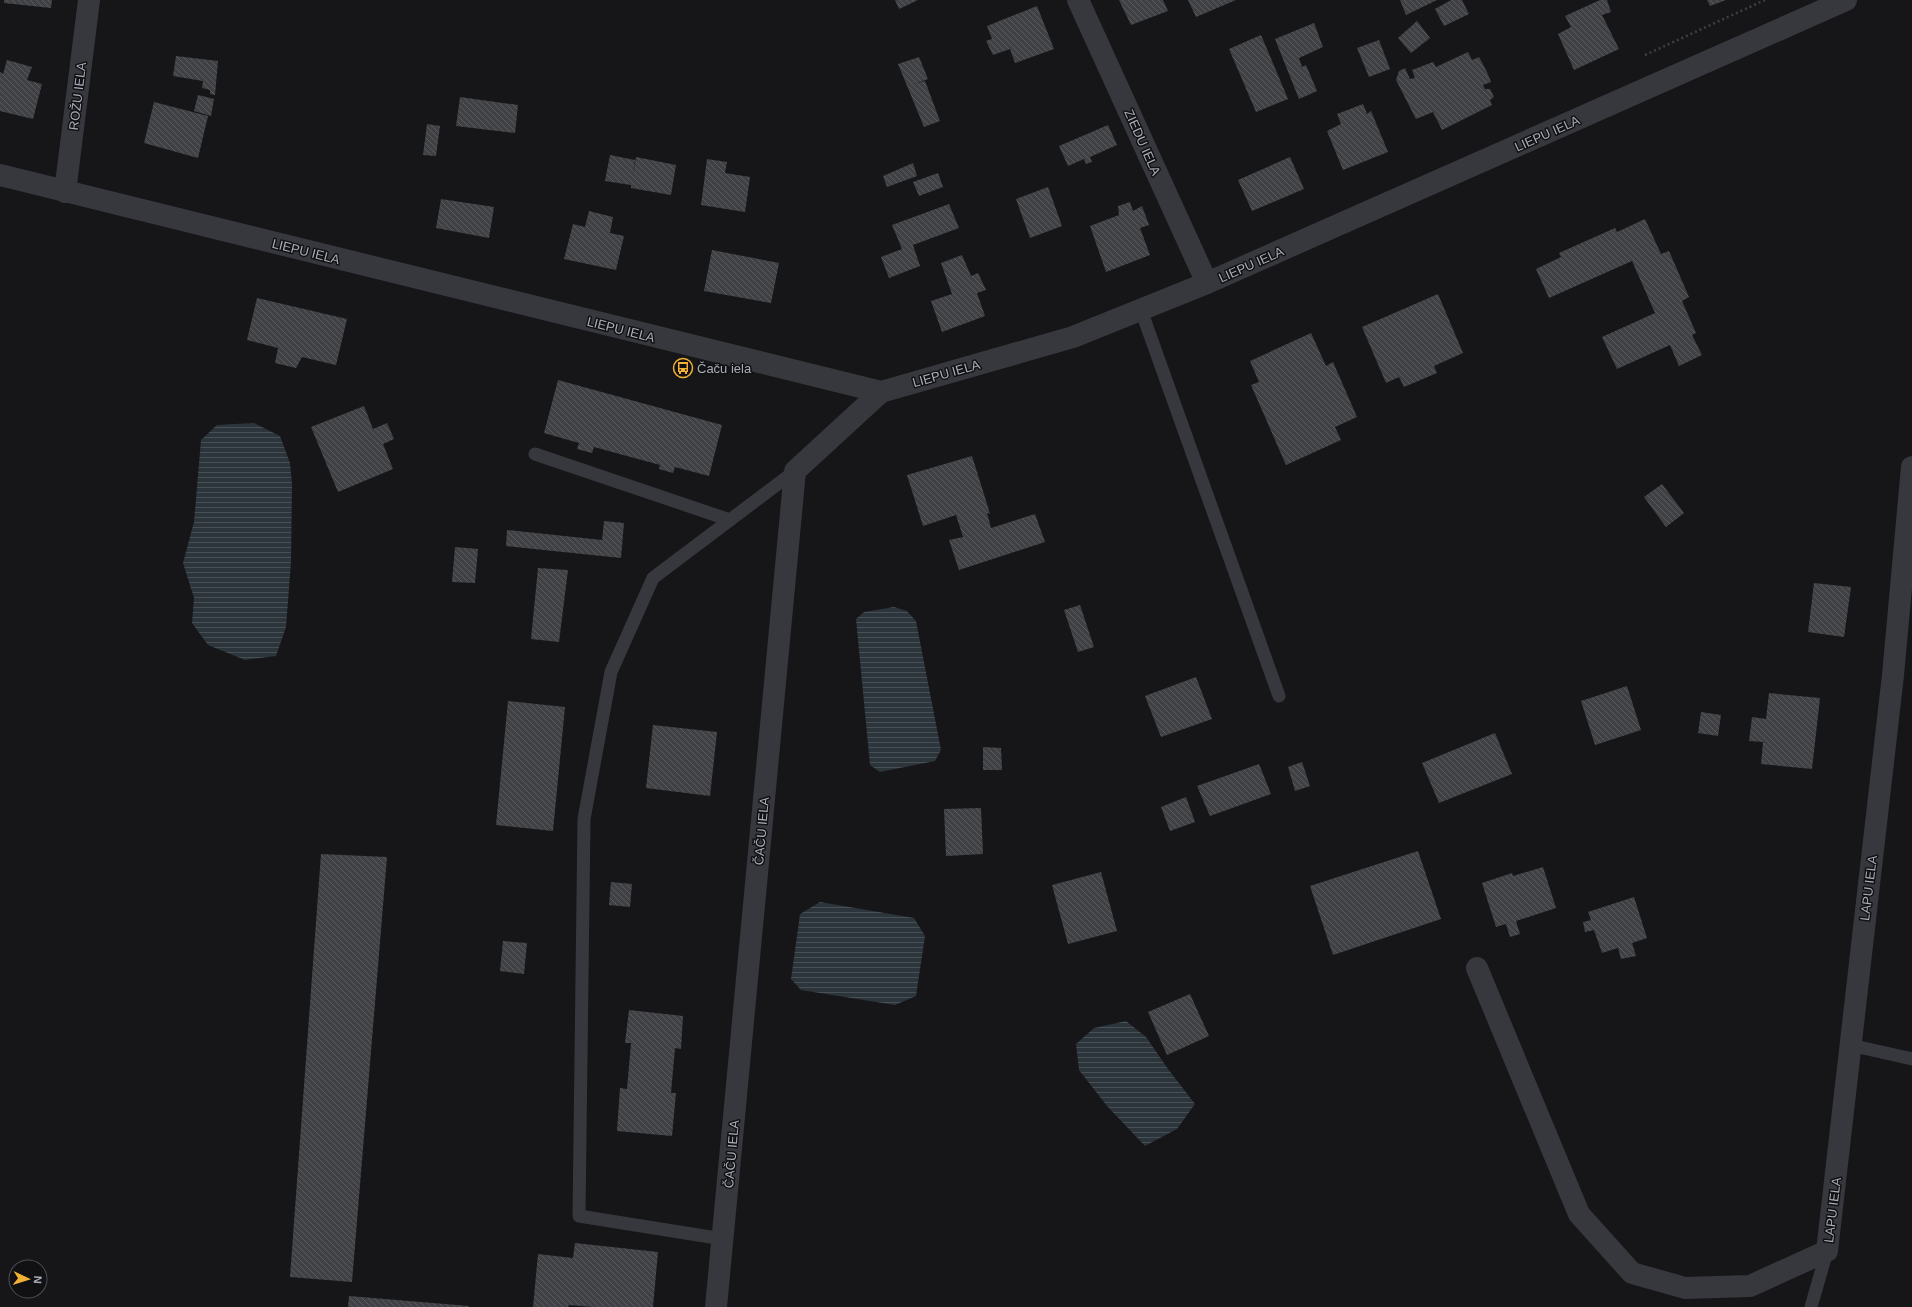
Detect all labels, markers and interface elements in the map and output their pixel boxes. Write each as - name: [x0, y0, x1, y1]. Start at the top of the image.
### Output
- street label: ROŽU IELA: [66, 61, 89, 131]
- street label: ZIEDU IELA: [1121, 107, 1164, 178]
- street label: LIEPU IELA: [1512, 112, 1582, 154]
- street label: LIEPU IELA: [270, 236, 342, 267]
- street label: LIEPU IELA: [1216, 243, 1286, 285]
- street label: LIEPU IELA: [585, 314, 657, 345]
- bus stop icon: Čaču iela: [672, 357, 694, 379]
- street label: LIEPU IELA: [911, 357, 982, 390]
- place label: Čaču iela: [697, 361, 752, 376]
- street label: ČAČU IELA: [751, 796, 772, 866]
- street label: LAPU IELA: [1857, 854, 1880, 922]
- street label: ČAČU IELA: [721, 1119, 742, 1189]
- street label: LAPU IELA: [1821, 1176, 1844, 1244]
- north arrow: [8, 1259, 48, 1299]
- text: N: [32, 1275, 44, 1284]

